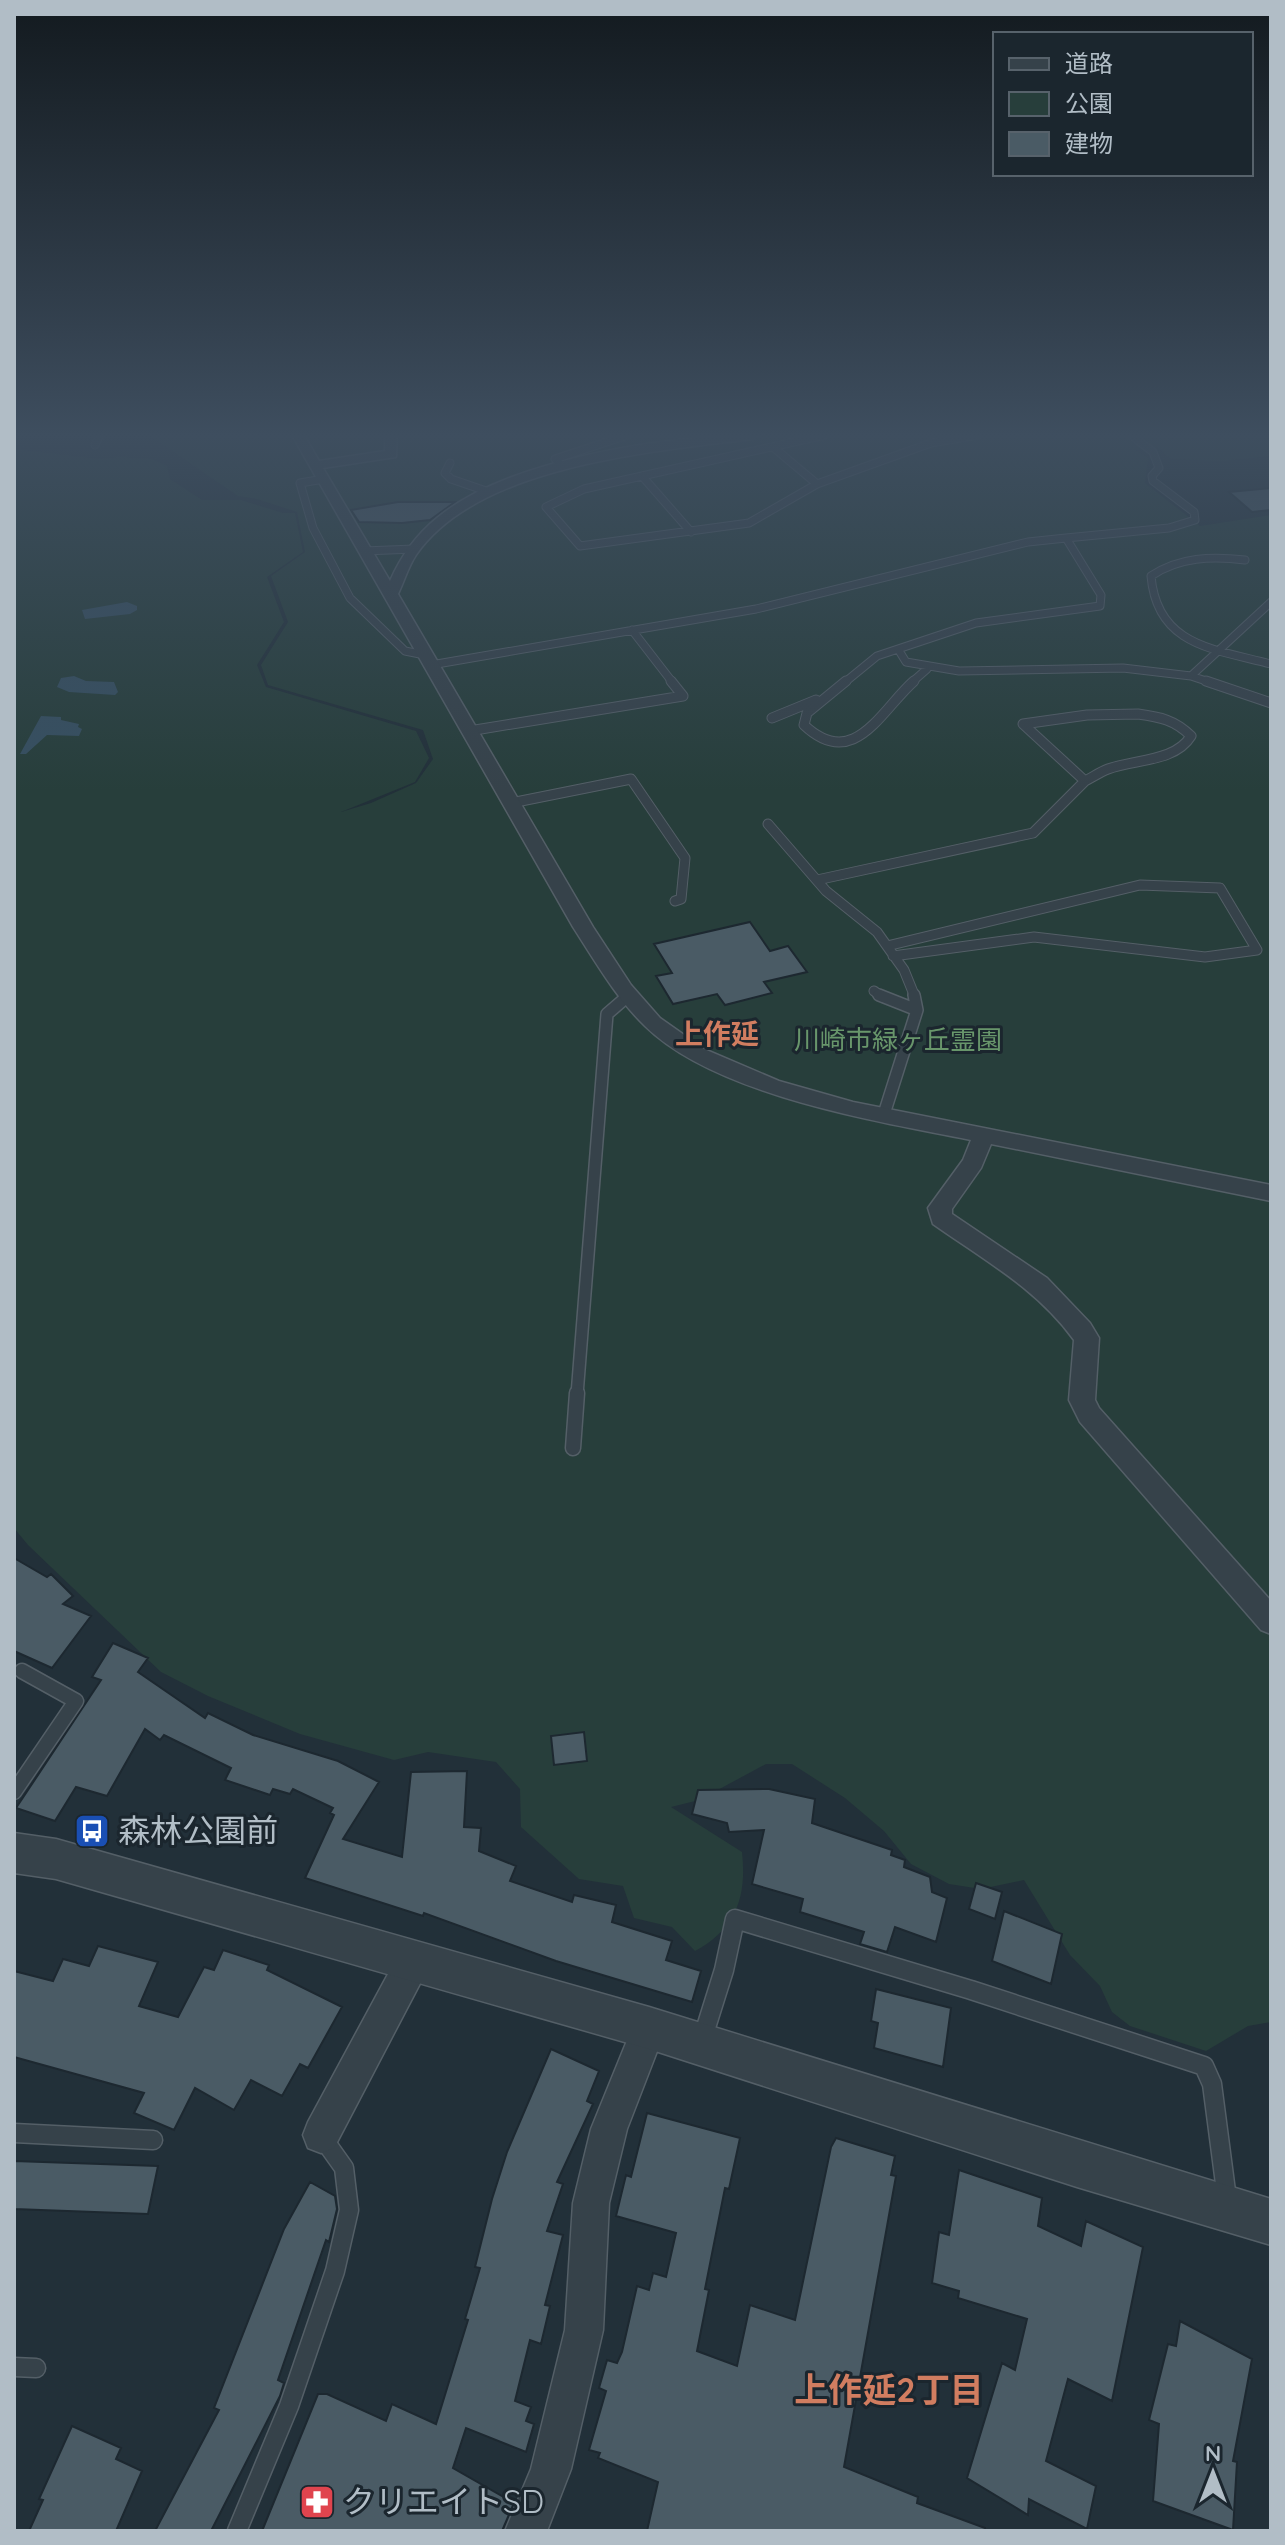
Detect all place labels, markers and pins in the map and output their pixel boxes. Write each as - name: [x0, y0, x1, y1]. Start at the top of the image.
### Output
- place label: 森林公園前: [118, 1810, 278, 1850]
- bus stop icon: 森林公園前: [73, 1812, 111, 1850]
- place label: クリエイトSD: [343, 2481, 544, 2521]
- pharmacy icon: クリエイトSD: [298, 2483, 336, 2521]

